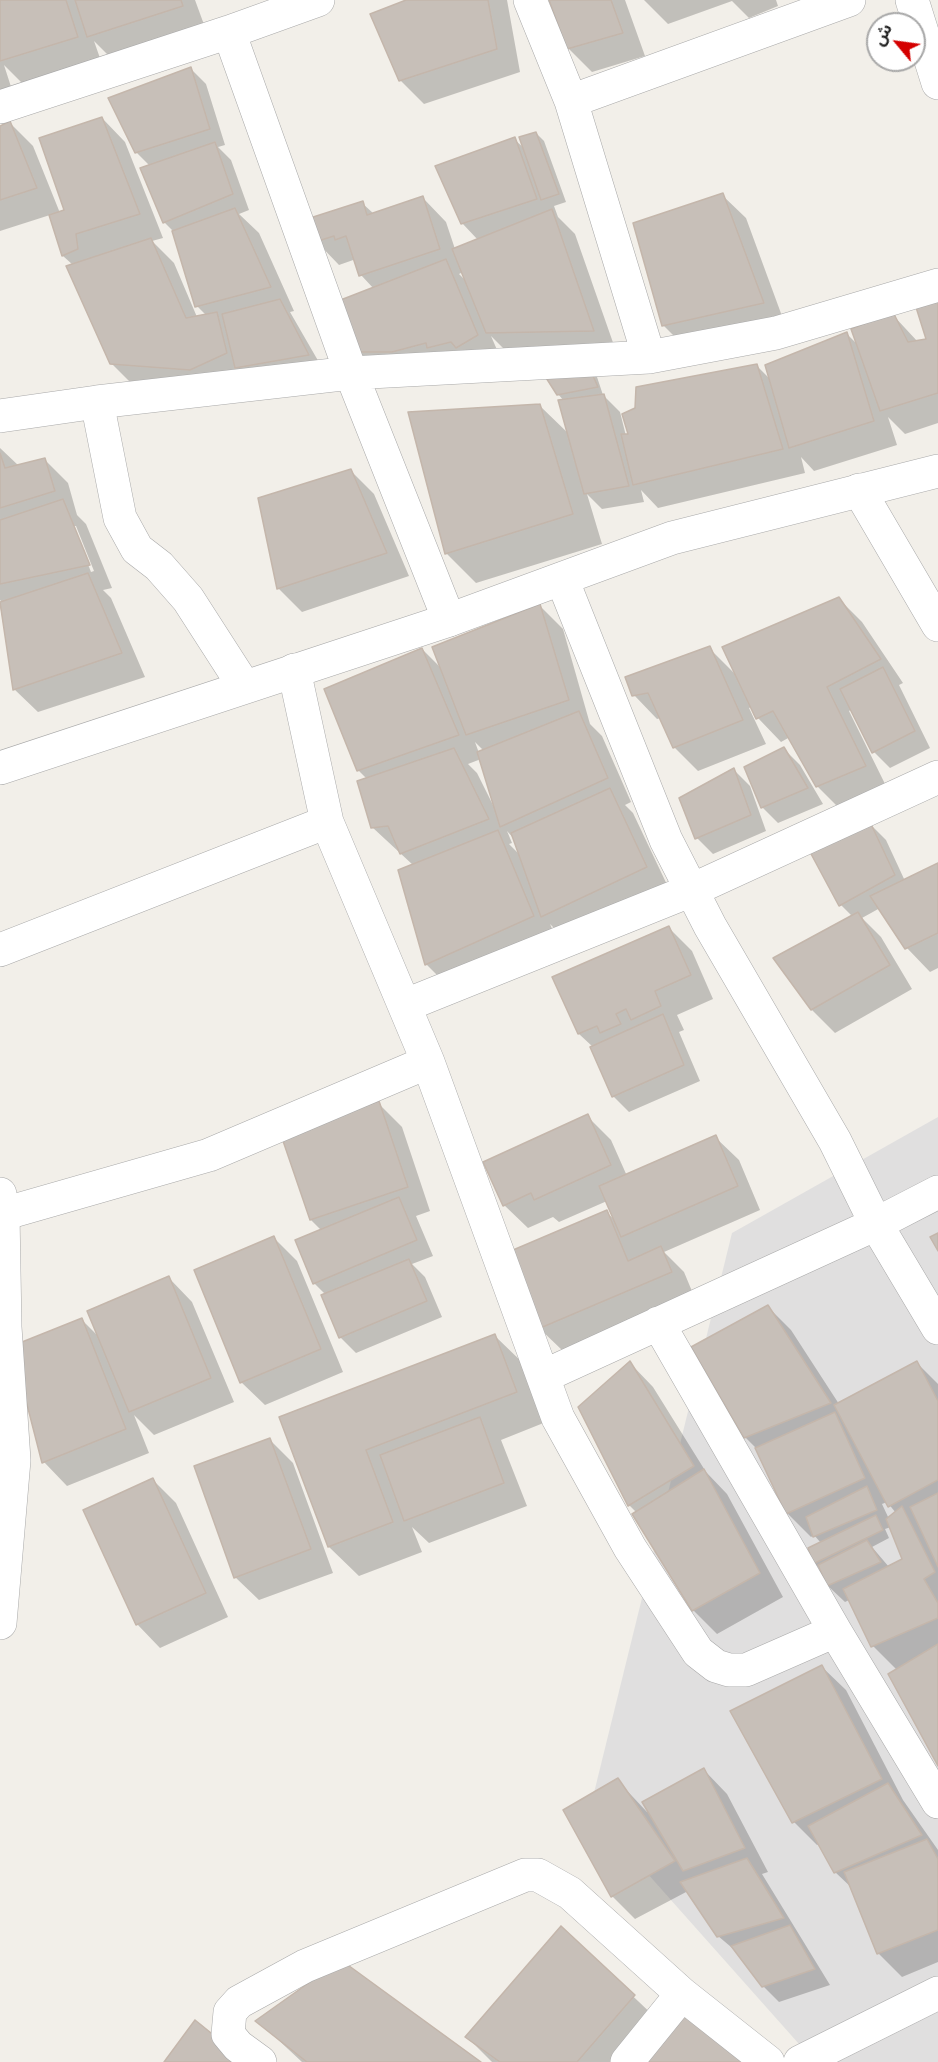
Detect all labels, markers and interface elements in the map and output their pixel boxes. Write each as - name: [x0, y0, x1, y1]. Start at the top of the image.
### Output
- north arrow: [866, 12, 926, 72]
- text: ش: [869, 20, 895, 48]

